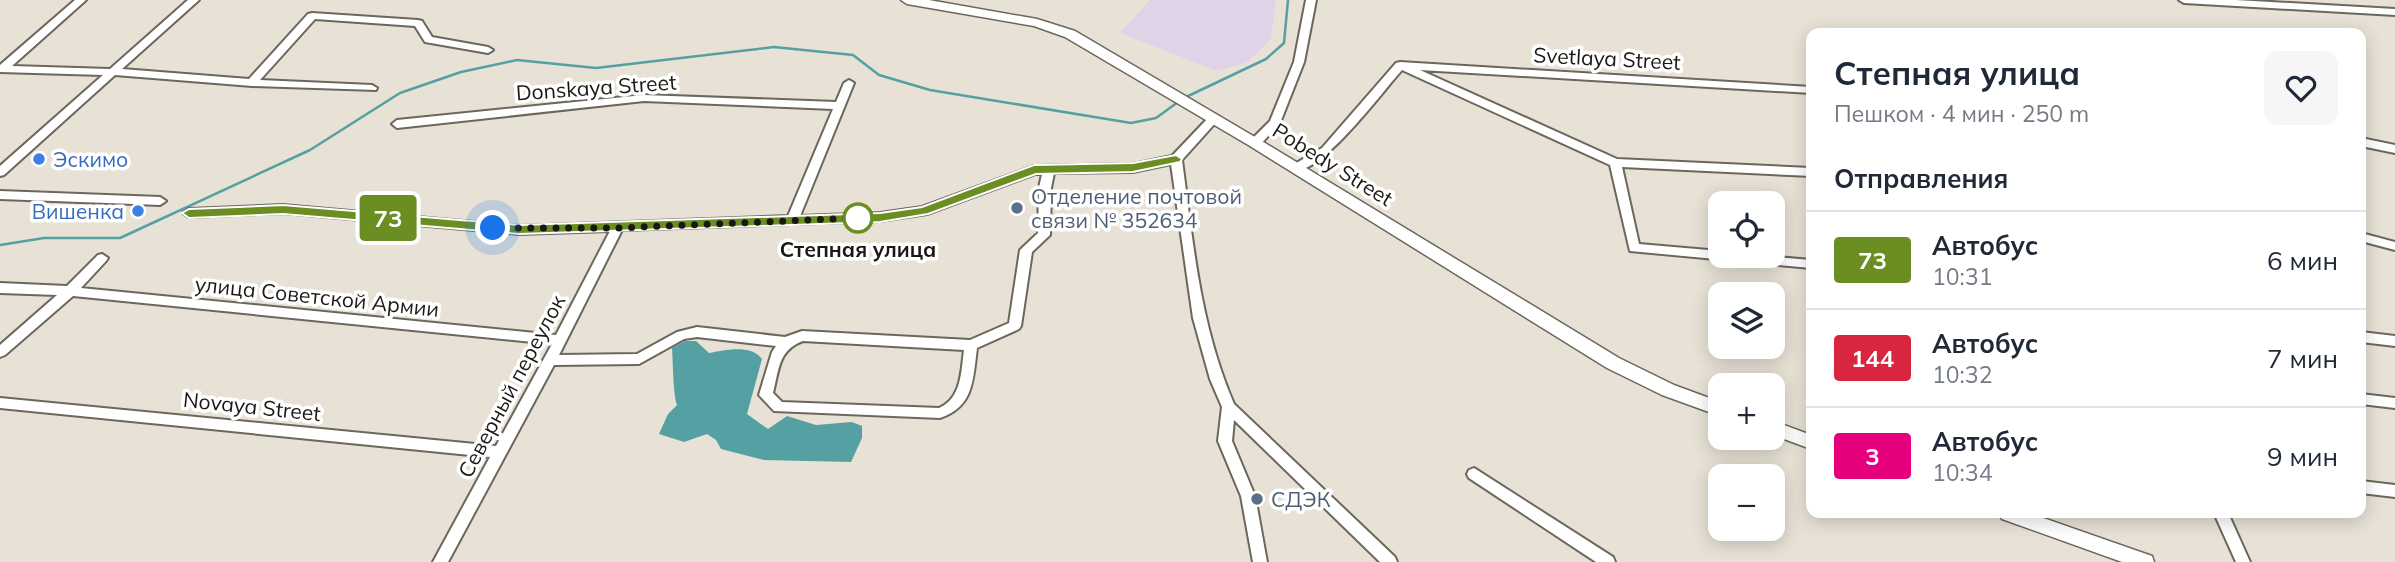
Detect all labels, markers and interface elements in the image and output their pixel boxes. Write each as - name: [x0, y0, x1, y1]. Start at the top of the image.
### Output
- street label: Svetlaya Street: [1533, 41, 1681, 75]
- button: heart: [2264, 51, 2338, 125]
- text: Степная улица: [1834, 52, 2080, 93]
- street label: Donskaya Street: [515, 68, 677, 106]
- text: Пешком · 4 мин · 250 m: [1834, 99, 2089, 128]
- street label: Pobedy Street: [1268, 117, 1398, 211]
- place label: Эскимо: [53, 146, 128, 172]
- marker: Эскимо: [31, 151, 47, 167]
- text: Отправления: [1834, 162, 2008, 195]
- place label: Отделение почтовой связи № 352634: [1031, 183, 1242, 233]
- map controls: [1708, 191, 1785, 541]
- button: locate: [1708, 191, 1785, 268]
- line badge: 73: [356, 195, 420, 241]
- place label: Вишенка: [32, 198, 124, 224]
- marker: Отделение почтовой связи № 352634: [1009, 200, 1025, 216]
- marker: Вишенка: [130, 203, 146, 219]
- text: 73: [374, 203, 402, 233]
- marker: Степная улица: [843, 203, 873, 233]
- your location: [475, 210, 510, 245]
- text: Автобус: [1932, 229, 2038, 262]
- place label: Степная улица: [780, 236, 936, 262]
- text: 6 мин: [2267, 244, 2338, 277]
- text: 73: [1858, 245, 1887, 275]
- text: 10:31: [1932, 262, 1992, 291]
- street label: улица Советской Армии: [194, 270, 440, 322]
- button: layers: [1708, 282, 1785, 359]
- street label: Северный переулок: [452, 290, 570, 482]
- text: Автобус: [1932, 327, 2038, 360]
- text: 7 мин: [2267, 342, 2338, 375]
- text: 144: [1851, 343, 1894, 373]
- text: 10:32: [1932, 360, 1992, 389]
- button: +: [1708, 373, 1785, 450]
- street label: Novaya Street: [182, 386, 322, 426]
- text: Автобус: [1932, 425, 2038, 458]
- text: 9 мин: [2267, 440, 2338, 473]
- text: 3: [1865, 441, 1880, 471]
- text: 10:34: [1932, 458, 1992, 487]
- button: −: [1708, 464, 1785, 541]
- place label: СДЭК: [1271, 486, 1331, 512]
- marker: СДЭК: [1249, 491, 1265, 507]

